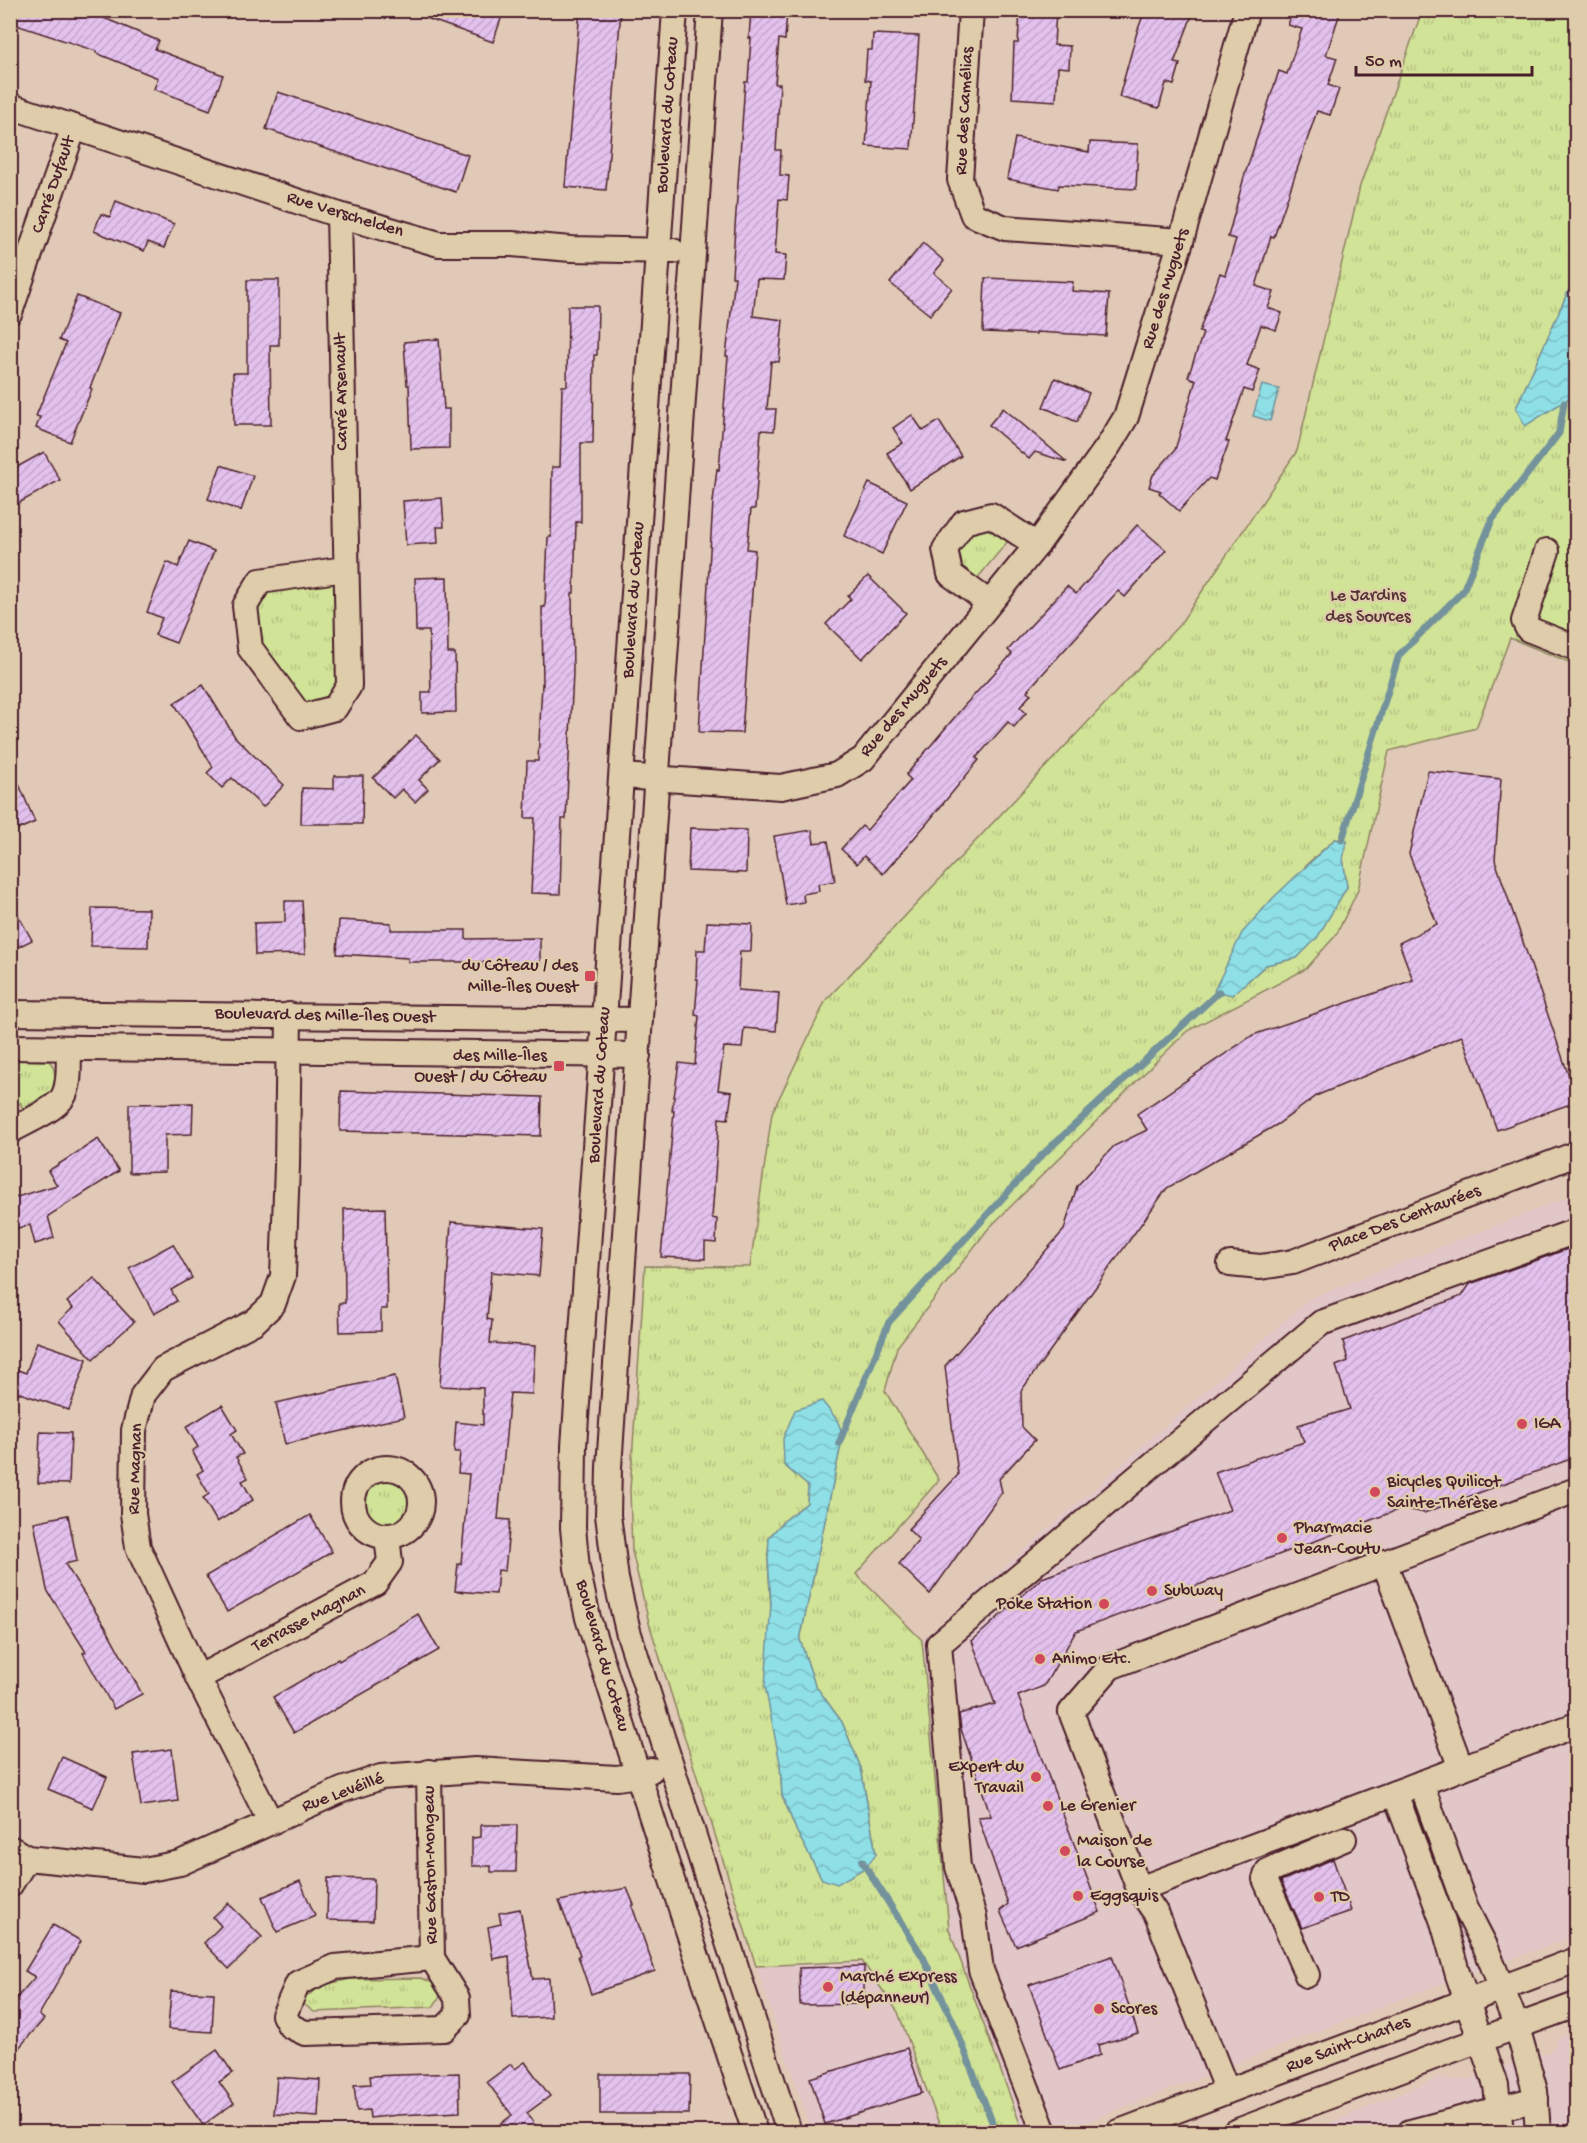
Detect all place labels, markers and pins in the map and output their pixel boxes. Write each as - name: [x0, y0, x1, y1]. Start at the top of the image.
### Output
- place label: du Côteau / des Mille-Îles Ouest: [461, 956, 580, 998]
- marker: du Côteau / des Mille-Îles Ouest: [583, 969, 597, 983]
- place label: des Mille-Îles Ouest / du Côteau: [414, 1046, 548, 1088]
- marker: des Mille-Îles Ouest / du Côteau: [552, 1059, 566, 1073]
- place label: IGA: [1534, 1414, 1562, 1435]
- marker: IGA: [1515, 1417, 1529, 1431]
- place label: Bicycles Quilicot Sainte-Thérèse: [1386, 1472, 1502, 1514]
- marker: Bicycles Quilicot Sainte-Thérèse: [1368, 1485, 1382, 1499]
- place label: Pharmacie Jean-Coutu: [1293, 1518, 1381, 1560]
- marker: Pharmacie Jean-Coutu: [1275, 1531, 1289, 1545]
- place label: Subway: [1164, 1581, 1223, 1602]
- marker: Subway: [1145, 1584, 1159, 1598]
- place label: Poke Station: [995, 1594, 1092, 1615]
- marker: Poke Station: [1097, 1597, 1111, 1611]
- place label: Animo Etc.: [1052, 1649, 1132, 1670]
- marker: Animo Etc.: [1033, 1652, 1047, 1666]
- place label: Expert du Travail: [948, 1757, 1025, 1799]
- marker: Expert du Travail: [1029, 1770, 1043, 1784]
- place label: Le Grenier: [1060, 1796, 1137, 1817]
- marker: Le Grenier: [1041, 1799, 1055, 1813]
- place label: Maison de la Course: [1077, 1831, 1153, 1873]
- marker: Maison de la Course: [1058, 1844, 1072, 1858]
- place label: Eggsquis: [1090, 1886, 1159, 1907]
- place label: TD: [1330, 1887, 1350, 1908]
- marker: Eggsquis: [1071, 1889, 1085, 1903]
- marker: TD: [1312, 1890, 1326, 1904]
- place label: Marché Express (dépanneur): [840, 1967, 958, 2009]
- marker: Marché Express (dépanneur): [821, 1980, 835, 1994]
- place label: Scores: [1111, 1999, 1158, 2020]
- marker: Scores: [1092, 2002, 1106, 2016]

